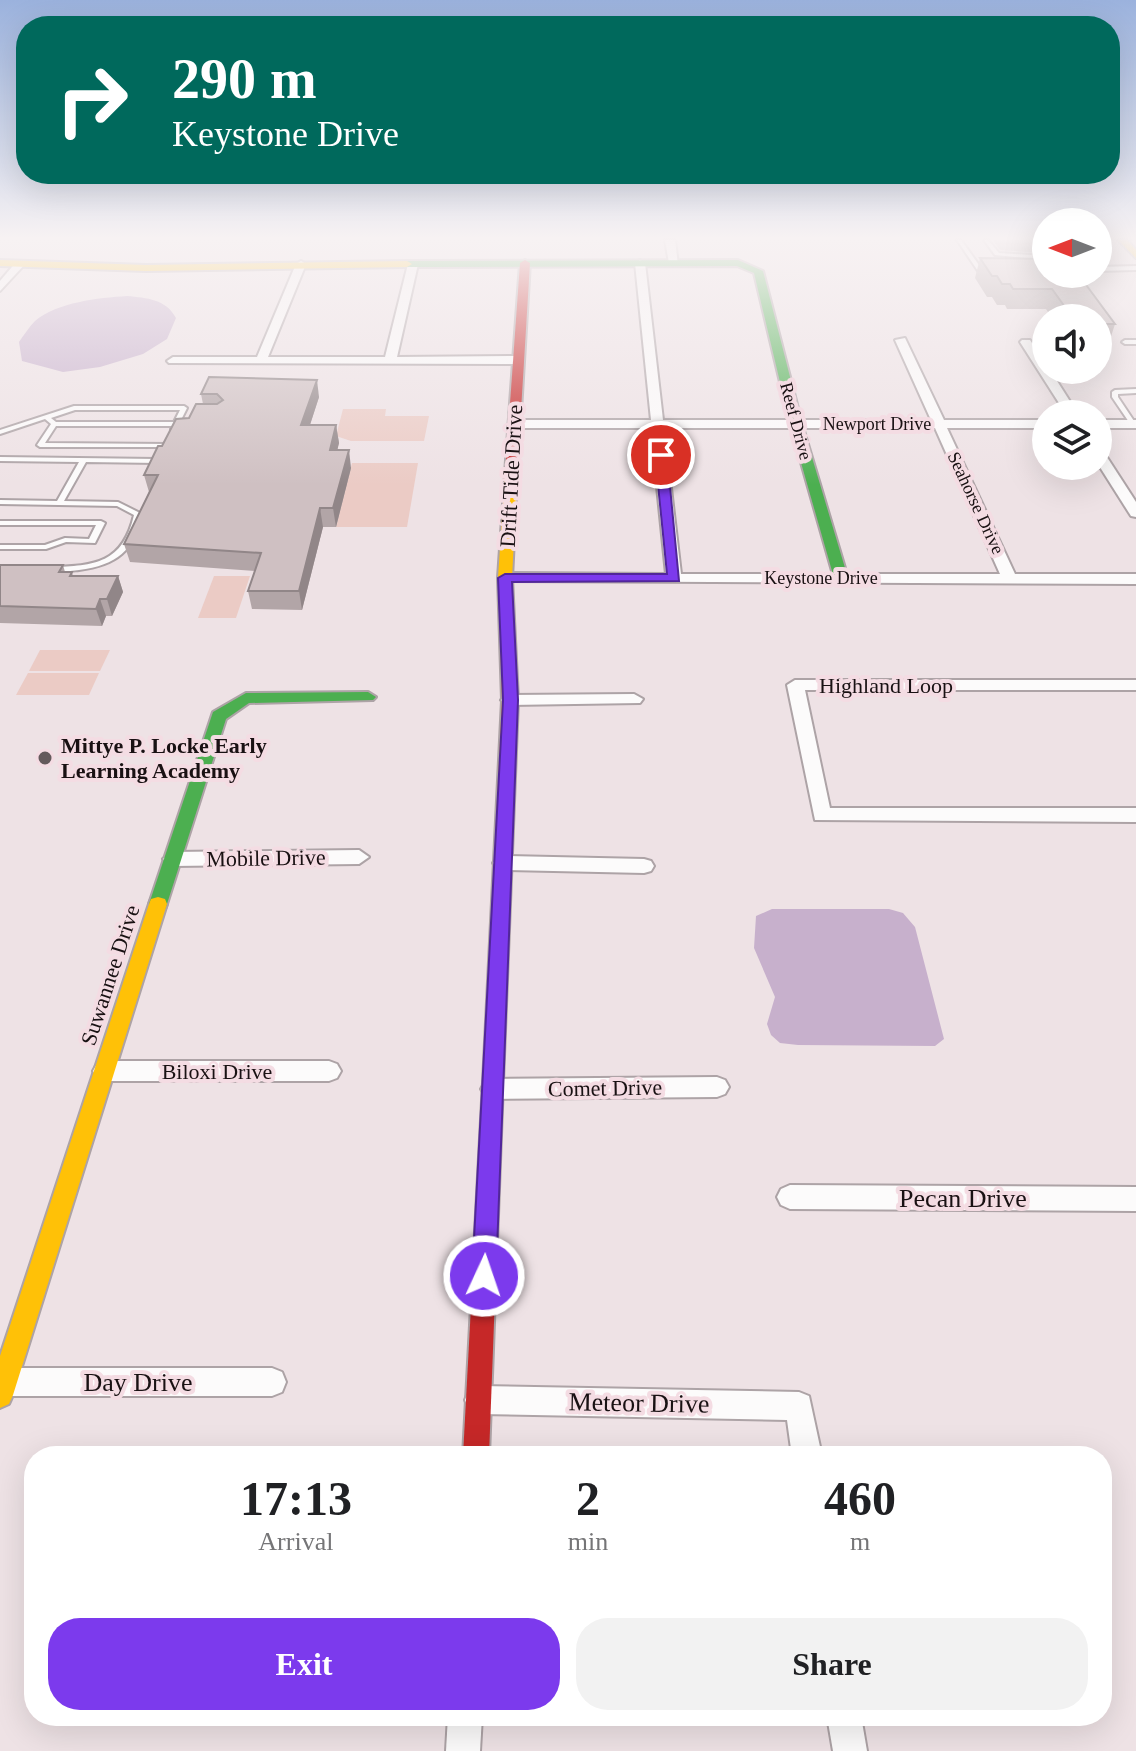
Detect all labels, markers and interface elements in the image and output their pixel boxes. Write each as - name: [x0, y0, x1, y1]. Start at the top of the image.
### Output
- icon: right: [40, 48, 144, 152]
- text: 290 m: [172, 48, 317, 110]
- text: Keystone Drive: [172, 114, 399, 154]
- north arrow: [1032, 208, 1112, 288]
- map controls: [1032, 208, 1112, 480]
- button: sound: [1032, 304, 1112, 384]
- street label: Reef Drive: [776, 380, 816, 462]
- button: layers: [1032, 400, 1112, 480]
- street label: Drift Tide Drive: [495, 404, 527, 548]
- street label: Newport Drive: [823, 414, 931, 434]
- pin: [627, 421, 695, 489]
- icon: arrive: [639, 433, 683, 477]
- street label: Seahorse Drive: [944, 449, 1008, 557]
- street label: Keystone Drive: [764, 568, 878, 588]
- street label: Highland Loop: [819, 673, 953, 698]
- place label: Mittye P. Locke Early Learning Academy: [61, 733, 267, 783]
- marker: Mittye P. Locke Early Learning Academy: [36, 749, 54, 767]
- street label: Mobile Drive: [206, 844, 326, 872]
- street label: Suwannee Drive: [76, 902, 144, 1048]
- street label: Biloxi Drive: [162, 1059, 272, 1084]
- street label: Comet Drive: [548, 1075, 662, 1101]
- street label: Pecan Drive: [899, 1184, 1027, 1213]
- position arrow: [442, 1234, 526, 1318]
- street label: Day Drive: [83, 1368, 193, 1397]
- street label: Meteor Drive: [568, 1387, 710, 1419]
- text: 17:13: [240, 1472, 352, 1525]
- text: 2: [576, 1472, 600, 1525]
- text: 460: [824, 1472, 896, 1525]
- text: Arrival: [258, 1527, 333, 1556]
- text: min: [568, 1527, 608, 1556]
- text: m: [850, 1527, 870, 1556]
- button: Exit: [48, 1618, 560, 1710]
- button: Share: [576, 1618, 1088, 1710]

